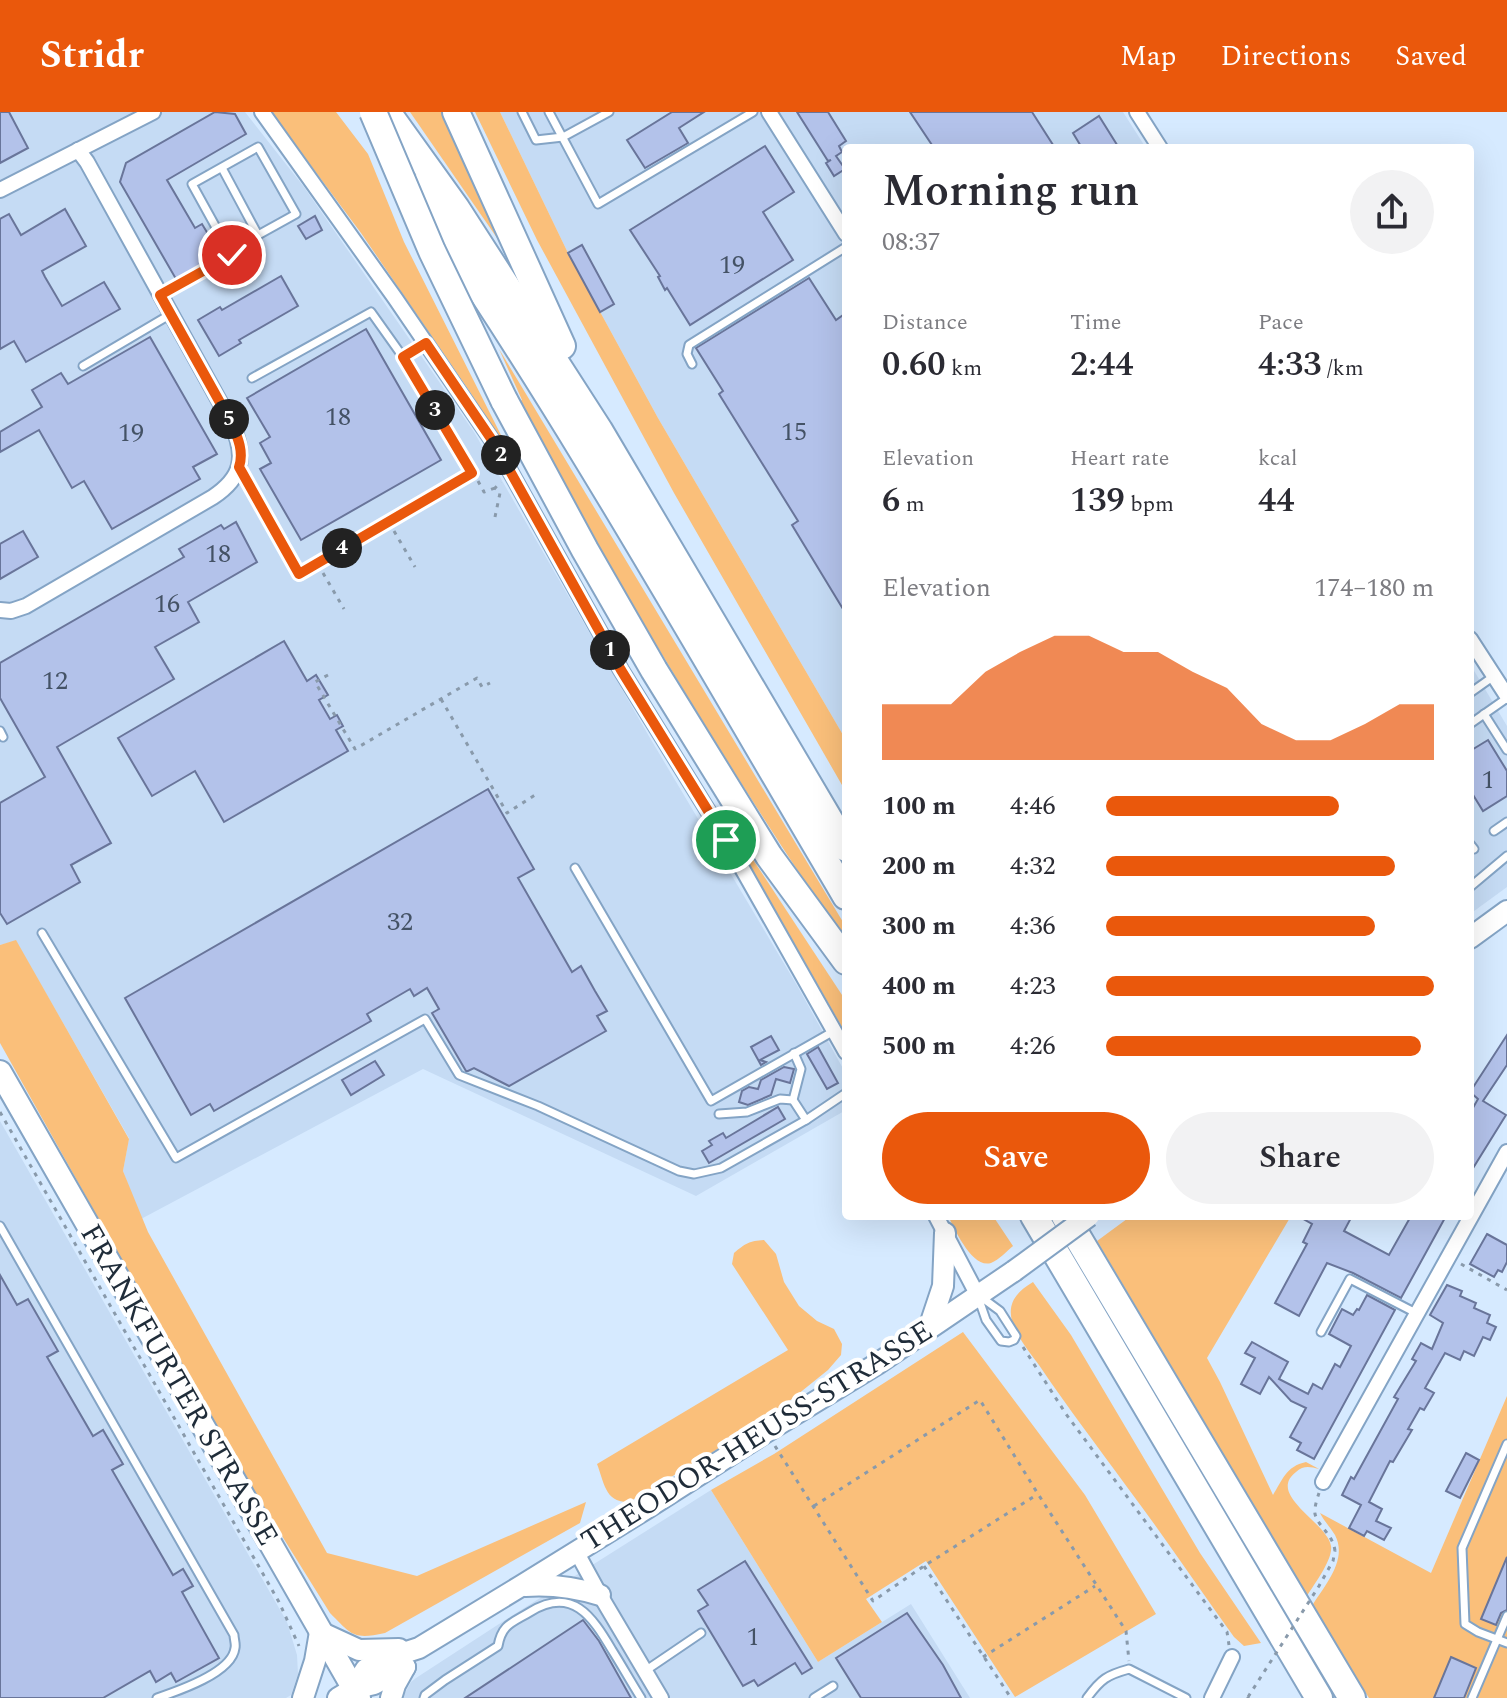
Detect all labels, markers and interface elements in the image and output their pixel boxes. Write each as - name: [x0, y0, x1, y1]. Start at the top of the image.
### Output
- text: Stridr: [40, 27, 144, 85]
- text: Map: [1120, 35, 1177, 78]
- text: Directions: [1221, 35, 1351, 78]
- text: Saved: [1395, 35, 1467, 78]
- text: Morning run: [882, 158, 1139, 225]
- button: share: [1350, 170, 1434, 254]
- pin: [198, 221, 266, 289]
- text: 08:37: [882, 222, 941, 262]
- icon: check: [210, 233, 254, 277]
- house number: 19: [719, 245, 745, 285]
- text: Distance: [882, 306, 968, 339]
- text: Time: [1070, 306, 1121, 339]
- text: Pace: [1258, 306, 1304, 339]
- text: 0.60: [882, 339, 946, 391]
- text: 2:44: [1070, 339, 1134, 391]
- text: 4:33: [1258, 339, 1322, 391]
- text: km: [946, 352, 982, 385]
- text: /km: [1322, 352, 1364, 385]
- pin: 3: [415, 390, 455, 430]
- text: 3: [429, 393, 441, 426]
- house number: 18: [325, 397, 351, 437]
- pin: 5: [209, 399, 249, 439]
- text: 5: [223, 402, 235, 435]
- house number: 15: [781, 412, 807, 452]
- house number: 19: [118, 413, 144, 453]
- pin: 2: [481, 435, 521, 475]
- text: 2: [495, 438, 507, 471]
- text: Elevation: [882, 442, 974, 475]
- text: Heart rate: [1070, 442, 1170, 475]
- text: kcal: [1258, 442, 1298, 475]
- text: 6: [882, 475, 900, 527]
- text: 139: [1070, 475, 1125, 527]
- text: 44: [1258, 475, 1294, 527]
- text: m: [900, 488, 925, 521]
- text: bpm: [1125, 488, 1174, 521]
- pin: 4: [322, 528, 362, 568]
- text: 4: [336, 531, 348, 564]
- house number: 18: [205, 534, 231, 574]
- text: Elevation: [882, 568, 991, 608]
- text: 174–180 m: [1314, 568, 1434, 608]
- house number: 16: [154, 584, 180, 624]
- pin: 1: [590, 630, 630, 670]
- text: 1: [604, 633, 616, 666]
- house number: 12: [42, 661, 68, 701]
- house number: 1: [1481, 760, 1495, 800]
- text: 100 m: [882, 786, 956, 826]
- text: 4:46: [1010, 786, 1056, 826]
- pin: [692, 806, 760, 874]
- icon: arrive: [704, 818, 748, 862]
- text: 200 m: [882, 846, 956, 886]
- text: 4:32: [1010, 846, 1056, 886]
- house number: 32: [387, 902, 413, 942]
- text: 300 m: [882, 906, 956, 946]
- text: 4:36: [1010, 906, 1056, 946]
- text: 400 m: [882, 966, 956, 1006]
- text: 4:23: [1010, 966, 1056, 1006]
- text: 500 m: [882, 1026, 956, 1066]
- text: 4:26: [1010, 1026, 1056, 1066]
- button: Save: [882, 1112, 1150, 1204]
- button: Share: [1166, 1112, 1434, 1204]
- street label: FRANKFURTER STRASSE: [68, 1215, 290, 1555]
- street label: THEODOR-HEUSS-STRASSE: [572, 1308, 942, 1564]
- house number: 1: [746, 1617, 760, 1657]

